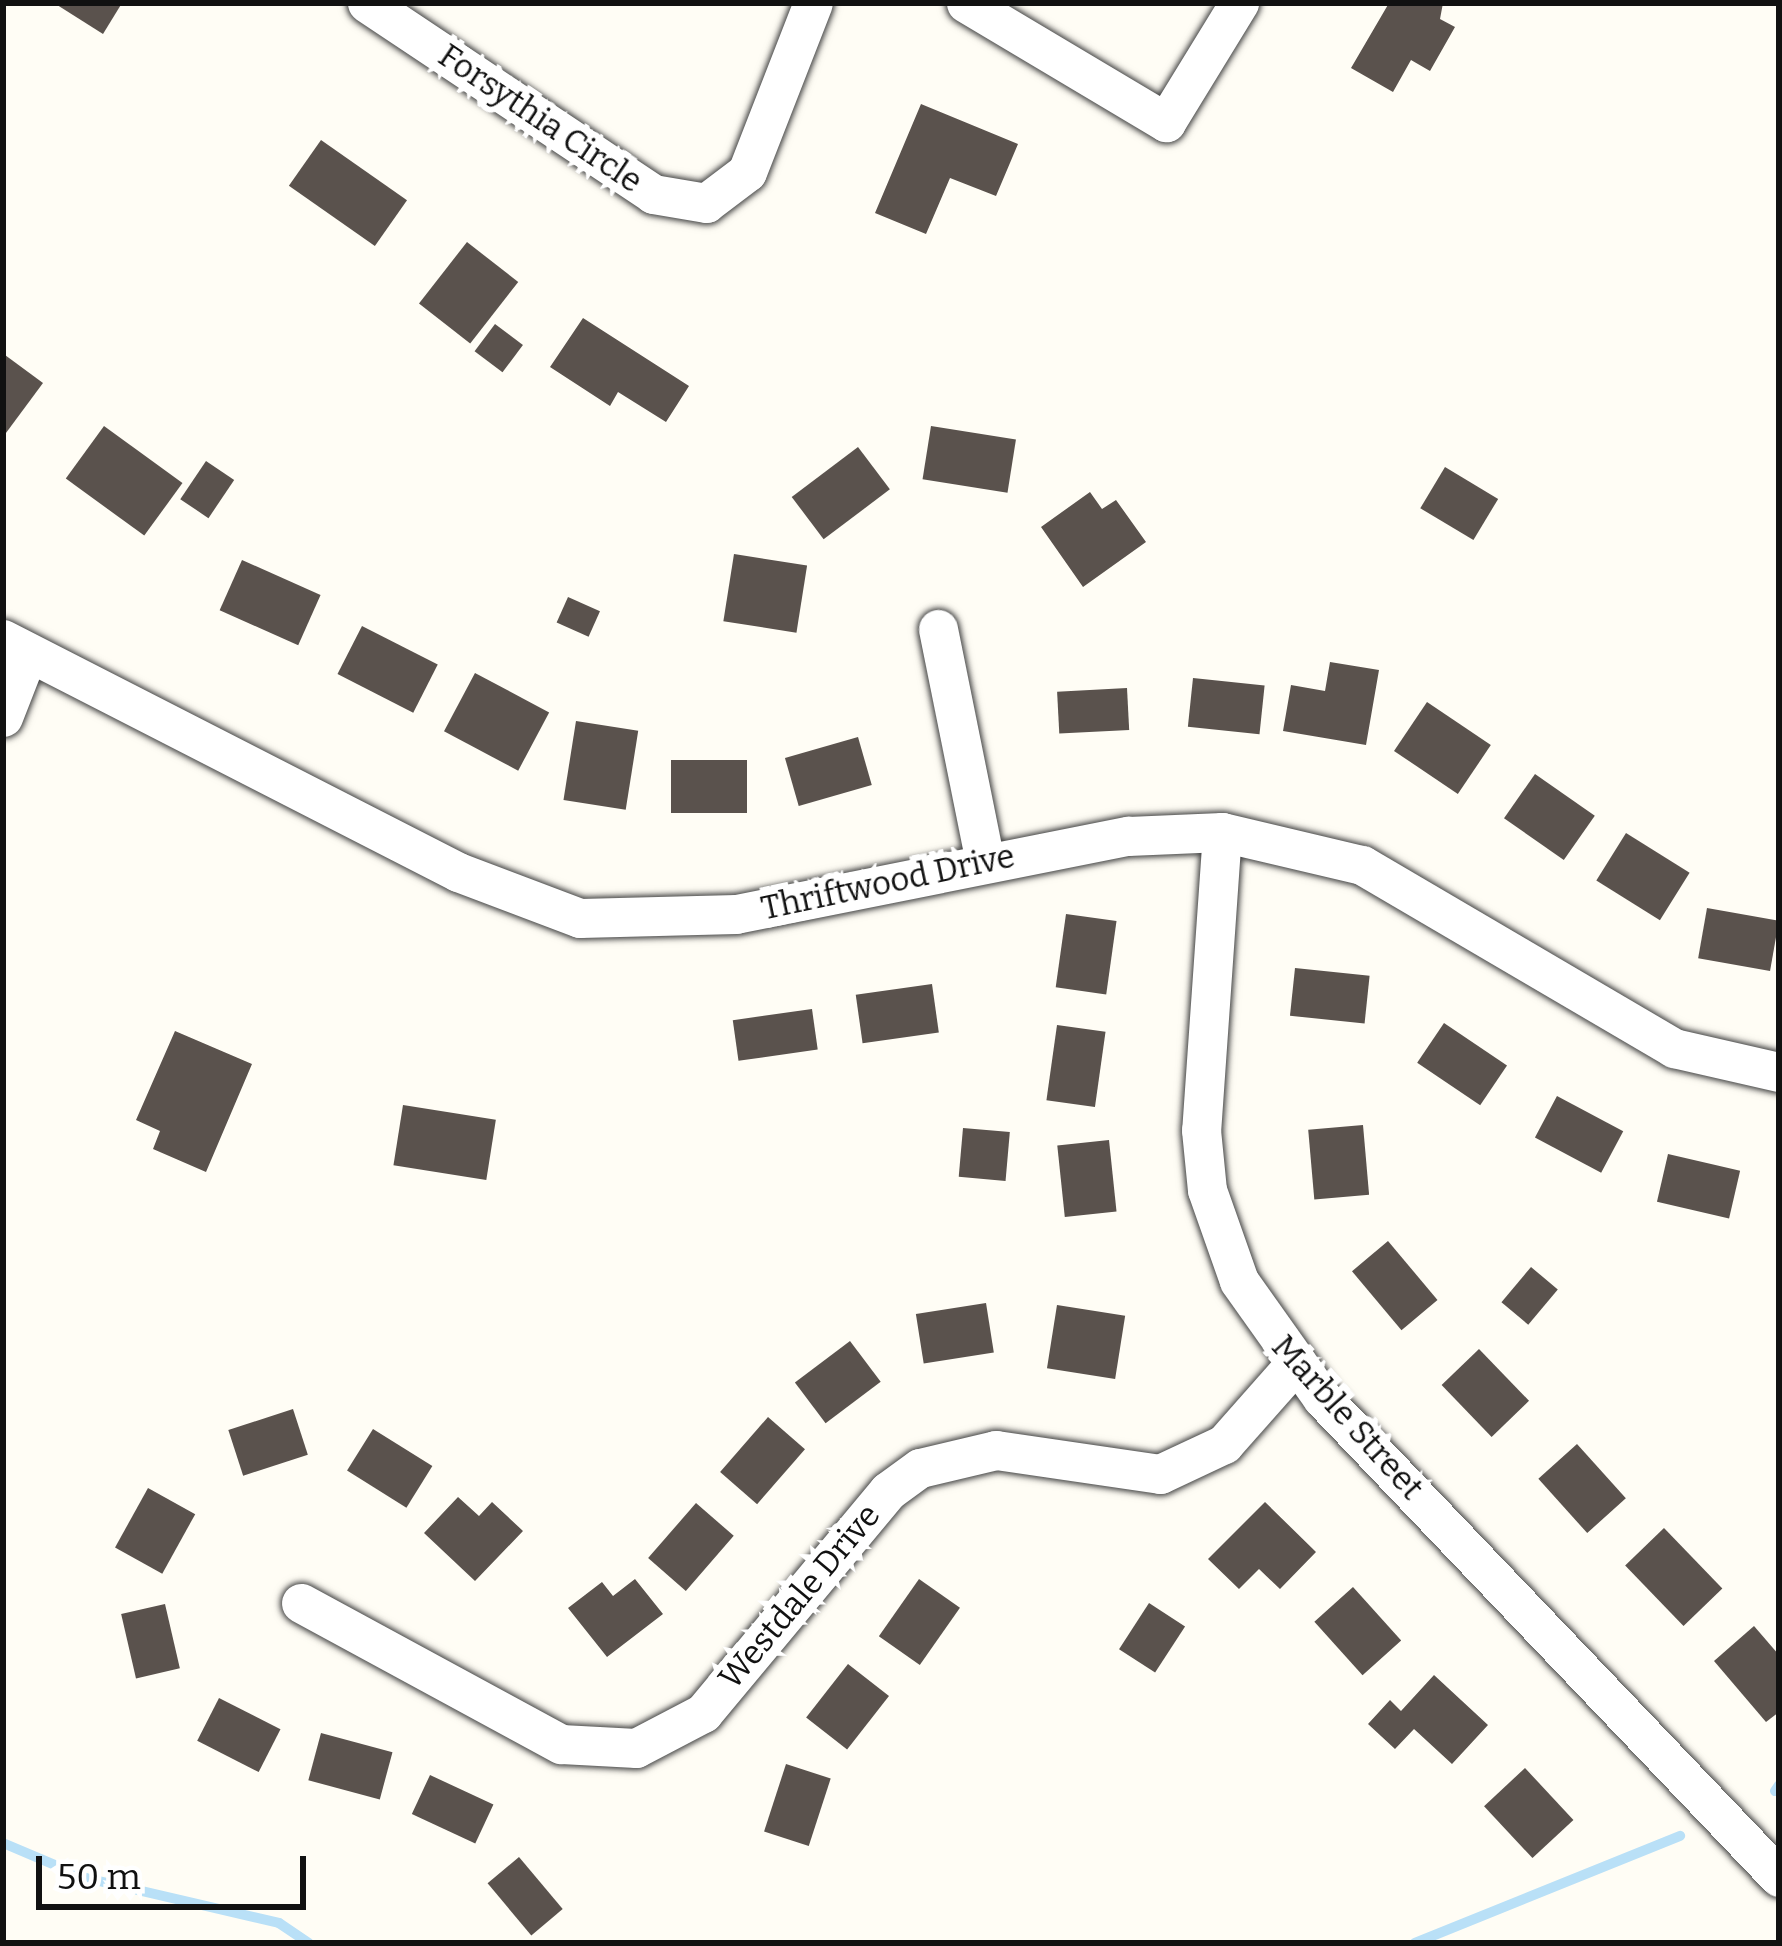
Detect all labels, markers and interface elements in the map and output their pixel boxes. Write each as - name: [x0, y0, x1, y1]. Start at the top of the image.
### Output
- street label: Forsythia Circle: [431, 36, 649, 202]
- street label: Thriftwood Drive: [758, 837, 1018, 929]
- street label: Marble Street: [1263, 1328, 1431, 1508]
- street label: Westdale Drive: [711, 1496, 889, 1698]
- scale bar: [42, 1832, 312, 1906]
- text: 50 m: [57, 1855, 141, 1899]

